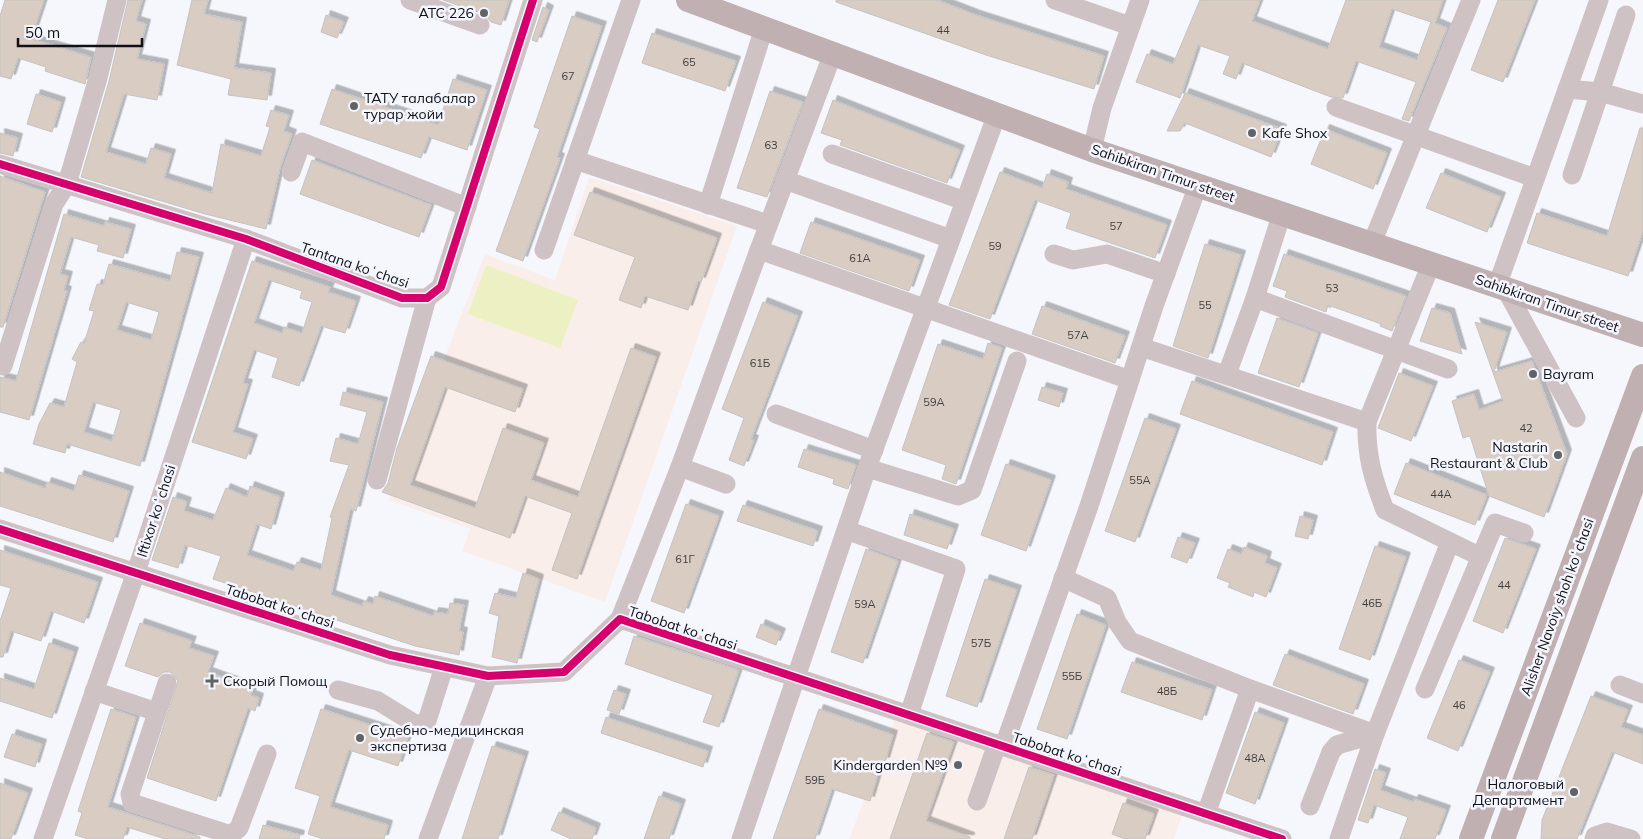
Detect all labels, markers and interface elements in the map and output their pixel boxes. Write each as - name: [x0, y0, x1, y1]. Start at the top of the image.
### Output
- place label: АТС 226: [419, 4, 474, 22]
- marker: АТС 226: [478, 7, 490, 19]
- scale bar: [18, 15, 141, 47]
- text: 50 m: [25, 23, 60, 42]
- house number: 44: [936, 23, 950, 37]
- house number: 65: [682, 55, 696, 69]
- house number: 67: [561, 69, 575, 83]
- place label: ТАТУ талабалар турар жойи: [364, 89, 476, 123]
- marker: ТАТУ талабалар турар жойи: [348, 100, 360, 112]
- place label: Kafe Shox: [1262, 124, 1328, 142]
- marker: Kafe Shox: [1246, 127, 1258, 139]
- house number: 63: [764, 138, 778, 152]
- street label: Sahibkiran Timur street: [1089, 140, 1237, 206]
- house number: 57: [1109, 219, 1123, 233]
- street label: Tantana koʻchasi: [298, 238, 412, 292]
- house number: 59: [988, 239, 1002, 253]
- house number: 61А: [849, 251, 871, 265]
- street label: Sahibkiran Timur street: [1473, 270, 1621, 336]
- house number: 53: [1325, 281, 1339, 295]
- house number: 55: [1198, 298, 1212, 312]
- house number: 57А: [1067, 328, 1089, 342]
- house number: 61Б: [750, 356, 770, 370]
- place label: Bayram: [1543, 365, 1594, 383]
- marker: Bayram: [1527, 368, 1539, 380]
- house number: 59А: [923, 395, 945, 409]
- house number: 42: [1519, 421, 1533, 435]
- place label: Nastarin Restaurant & Club: [1430, 438, 1548, 472]
- marker: Nastarin Restaurant & Club: [1552, 449, 1564, 461]
- street label: Iftixor koʻchasi: [133, 462, 179, 560]
- house number: 55А: [1129, 473, 1151, 487]
- house number: 44А: [1430, 487, 1452, 501]
- street label: Alisher Navoiy shoh koʻchasi: [1516, 516, 1598, 698]
- house number: 61Г: [675, 552, 695, 566]
- house number: 44: [1497, 578, 1511, 592]
- street label: Tabobat koʻchasi: [223, 580, 337, 632]
- house number: 46Б: [1362, 596, 1382, 610]
- house number: 59А: [854, 597, 876, 611]
- street label: Tabobat koʻchasi: [626, 602, 740, 654]
- house number: 57Б: [971, 636, 991, 650]
- house number: 55Б: [1062, 669, 1082, 683]
- place label: Скорый Помощ: [223, 672, 328, 690]
- marker: Скорый Помощ: [205, 674, 219, 688]
- house number: 48Б: [1157, 684, 1177, 698]
- house number: 46: [1452, 698, 1466, 712]
- place label: Судебно-медицинская экспертиза: [370, 721, 524, 755]
- street label: Tabobat koʻchasi: [1010, 728, 1124, 780]
- marker: Судебно-медицинская экспертиза: [354, 732, 366, 744]
- house number: 48А: [1244, 751, 1266, 765]
- place label: Kindergarden №9: [833, 756, 948, 774]
- marker: Kindergarden №9: [952, 759, 964, 771]
- house number: 59Б: [805, 773, 825, 787]
- place label: Налоговый Департамент: [1473, 775, 1565, 809]
- marker: Налоговый Департамент: [1568, 786, 1580, 798]

